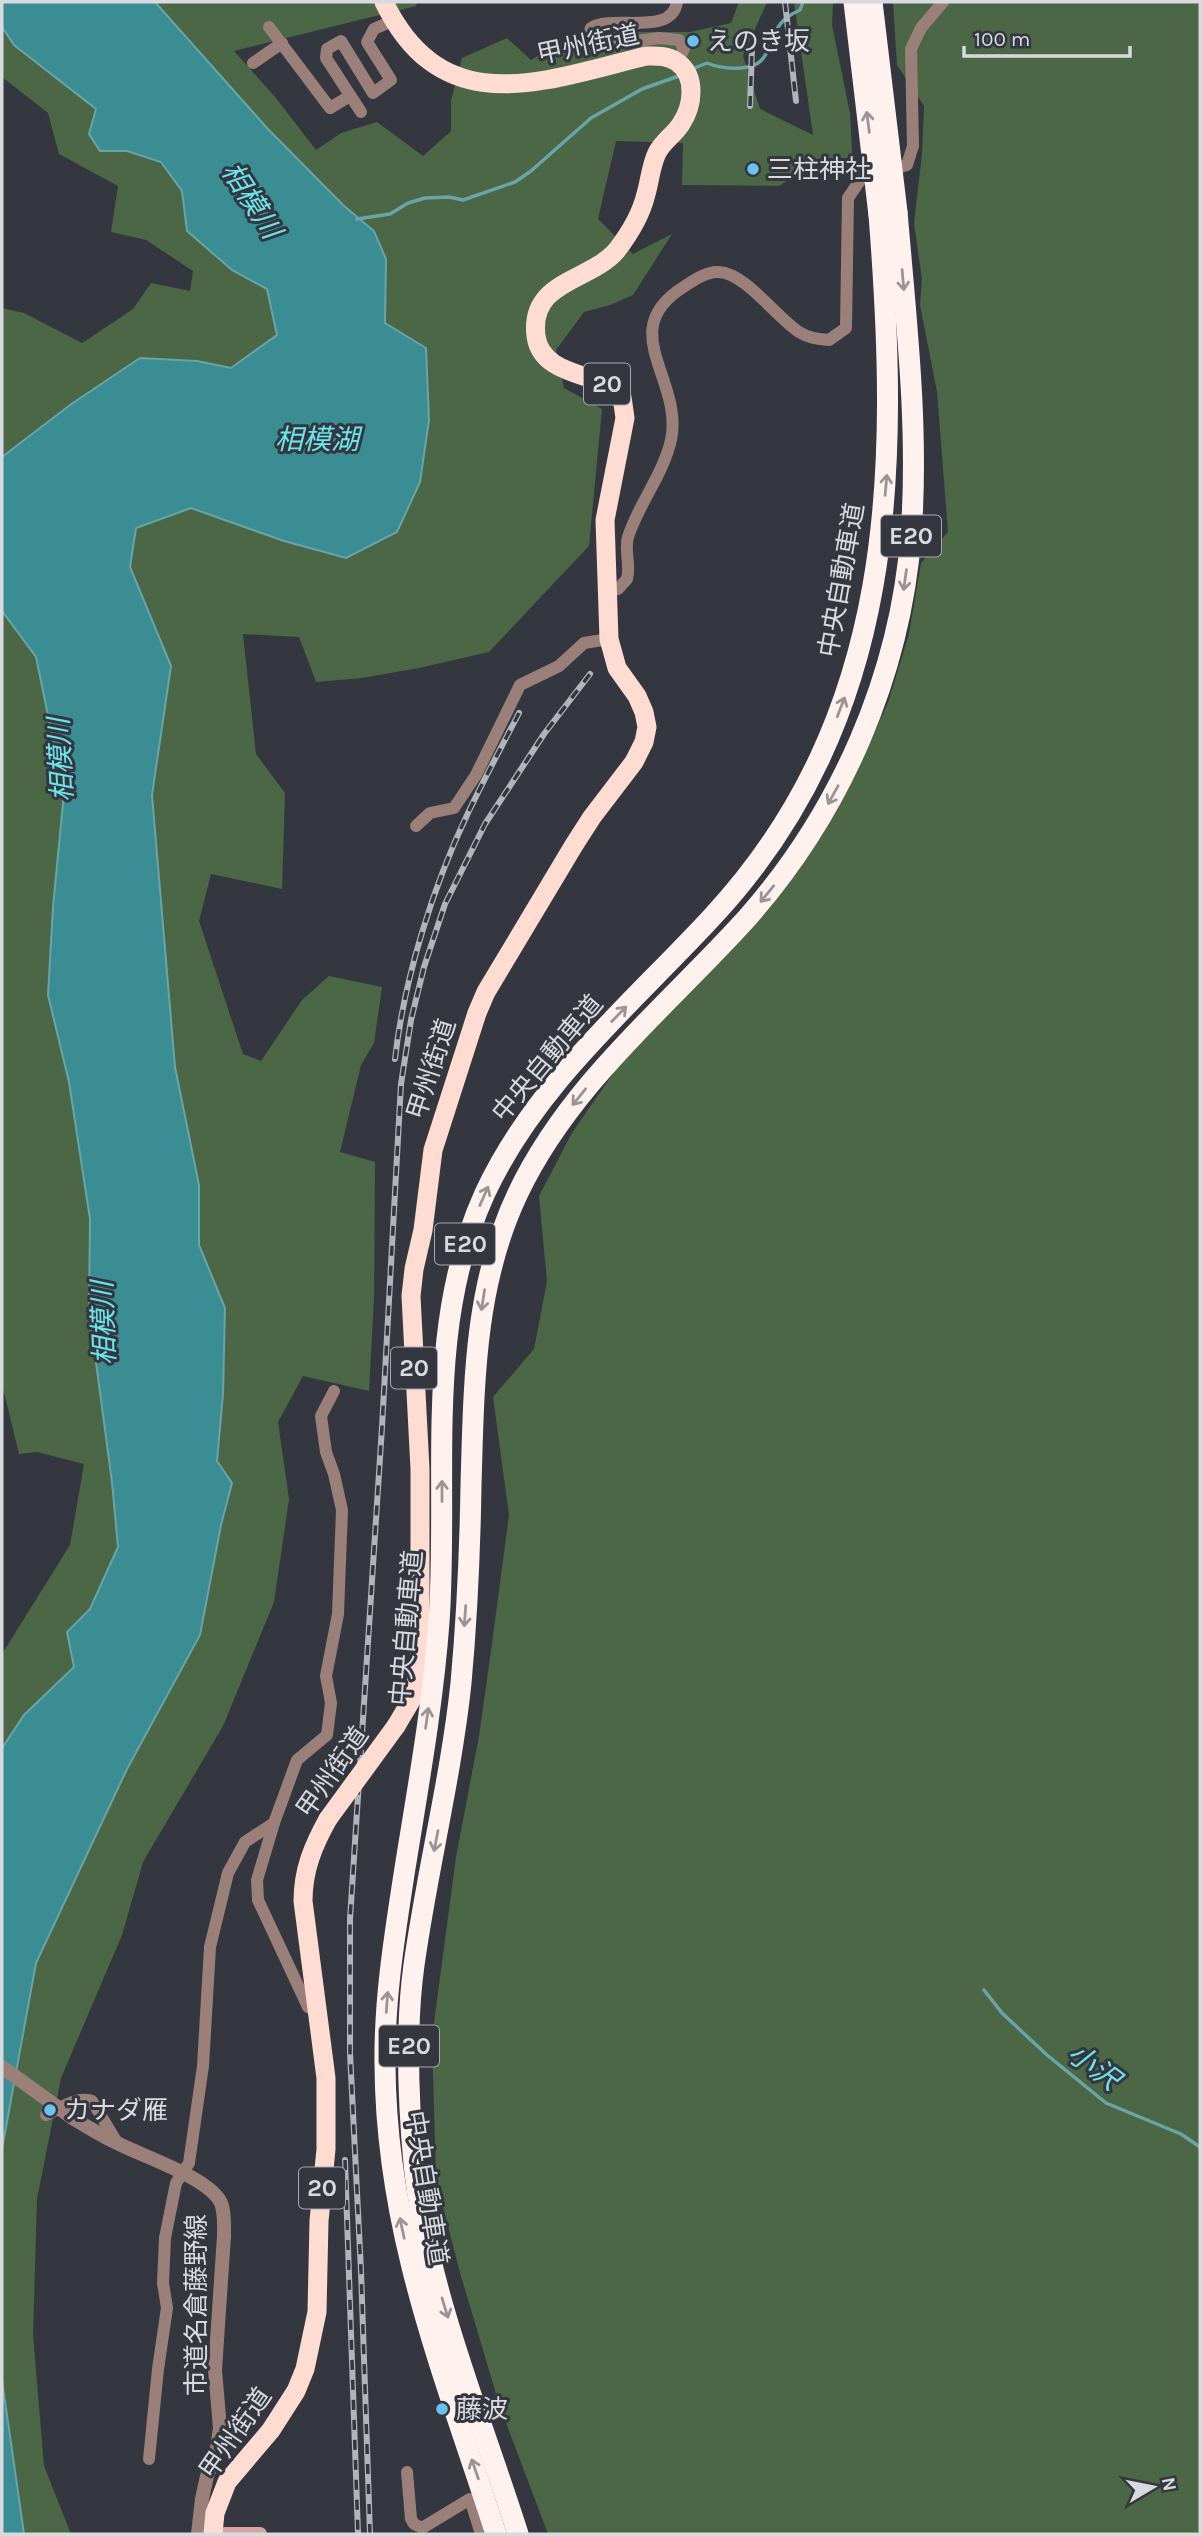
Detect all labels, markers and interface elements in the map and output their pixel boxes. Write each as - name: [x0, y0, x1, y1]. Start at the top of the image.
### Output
- scale bar: [964, 14, 1130, 58]
- street label: 甲州街道: [534, 19, 642, 70]
- place label: えのき坂: [707, 26, 810, 57]
- text: 100 m: [974, 27, 1031, 51]
- marker: えのき坂: [685, 33, 701, 49]
- one-way arrow: [861, 112, 874, 134]
- place label: 三柱神社: [767, 154, 871, 185]
- water label: 相模川: [215, 156, 290, 247]
- marker: 三柱神社: [745, 161, 761, 177]
- one-way arrow: [897, 268, 910, 291]
- road number: 20: [584, 363, 630, 404]
- water label: 相模湖: [275, 423, 363, 456]
- one-way arrow: [880, 474, 893, 497]
- street label: 中央自動車道: [813, 501, 870, 660]
- road number: E20: [881, 516, 941, 556]
- one-way arrow: [898, 568, 911, 591]
- one-way arrow: [836, 697, 849, 719]
- water label: 相模川: [42, 714, 79, 803]
- one-way arrow: [826, 784, 840, 804]
- one-way arrow: [759, 885, 774, 903]
- street label: 中央自動車道: [485, 989, 609, 1128]
- one-way arrow: [610, 1006, 627, 1023]
- street label: 甲州街道: [401, 1015, 462, 1123]
- one-way arrow: [572, 1088, 587, 1106]
- one-way arrow: [478, 1186, 491, 1207]
- road number: E20: [435, 1224, 495, 1264]
- water label: 相模川: [85, 1277, 121, 1366]
- one-way arrow: [476, 1289, 489, 1311]
- road number: 20: [391, 1348, 437, 1388]
- one-way arrow: [435, 1480, 449, 1503]
- street label: 中央自動車道: [384, 1549, 429, 1707]
- one-way arrow: [459, 1604, 472, 1627]
- one-way arrow: [421, 1707, 434, 1730]
- street label: 甲州街道: [290, 1721, 375, 1824]
- one-way arrow: [429, 1829, 443, 1852]
- one-way arrow: [381, 1991, 394, 2014]
- road number: E20: [379, 2025, 439, 2066]
- water label: 小沢: [1061, 2036, 1129, 2099]
- place label: カナダ雁: [64, 2095, 168, 2126]
- marker: カナダ雁: [42, 2102, 58, 2118]
- street label: 中央自動車道: [399, 2109, 454, 2268]
- road number: 20: [299, 2168, 345, 2208]
- street label: 市道名倉藤野線: [181, 2214, 212, 2396]
- one-way arrow: [394, 2217, 408, 2240]
- one-way arrow: [439, 2296, 452, 2318]
- street label: 甲州街道: [193, 2382, 278, 2485]
- place label: 藤波: [456, 2394, 508, 2425]
- marker: 藤波: [434, 2401, 450, 2417]
- north arrow: [1118, 2452, 1188, 2522]
- one-way arrow: [468, 2459, 480, 2481]
- text: N: [1157, 2476, 1181, 2493]

